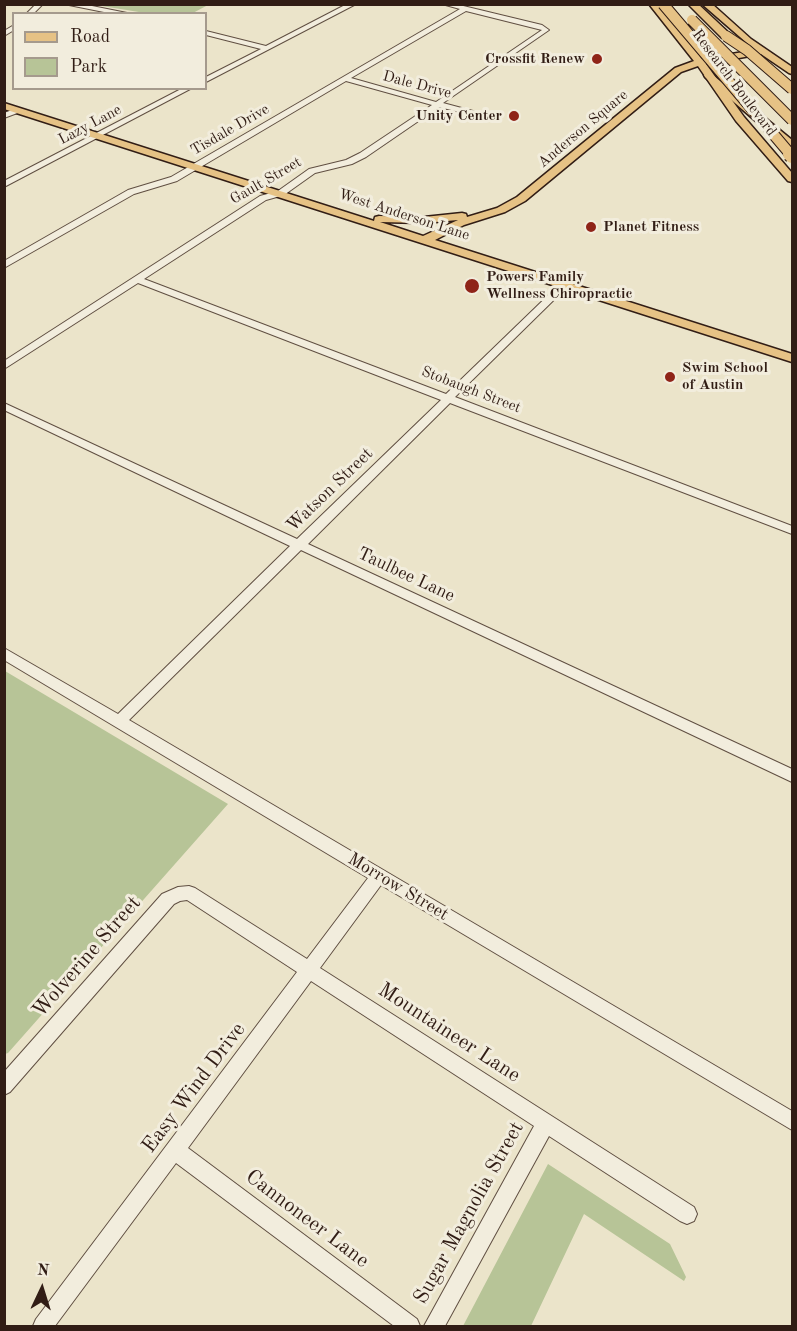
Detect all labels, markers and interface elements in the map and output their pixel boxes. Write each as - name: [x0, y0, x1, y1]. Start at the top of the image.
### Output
- legend: [12, 12, 207, 90]
- street label: Research Boulevard: [688, 26, 780, 140]
- text: Road: [70, 28, 110, 46]
- place label: Crossfit Renew: [485, 50, 585, 68]
- marker: Crossfit Renew: [590, 52, 604, 66]
- text: Park: [70, 58, 107, 76]
- street label: Dale Drive: [381, 67, 453, 103]
- street label: Anderson Square: [534, 86, 632, 172]
- street label: Tisdale Drive: [188, 100, 272, 160]
- street label: Lazy Lane: [55, 101, 125, 149]
- place label: Unity Center: [415, 107, 502, 125]
- marker: Unity Center: [507, 109, 521, 123]
- street label: Gault Street: [227, 153, 305, 209]
- street label: West Anderson Lane: [336, 185, 472, 245]
- place label: Planet Fitness: [603, 218, 699, 236]
- marker: Planet Fitness: [584, 220, 598, 234]
- place label: Powers Family Wellness Chiropractic: [486, 268, 633, 303]
- marker: Powers Family Wellness Chiropractic: [463, 277, 481, 295]
- place label: Swim School of Austin: [682, 359, 768, 394]
- street label: Stobaugh Street: [419, 363, 523, 417]
- marker: Swim School of Austin: [663, 370, 677, 384]
- street label: Watson Street: [282, 443, 378, 537]
- street label: Taulbee Lane: [354, 543, 458, 607]
- street label: Morrow Street: [344, 848, 452, 926]
- street label: Wolverine Street: [27, 891, 147, 1023]
- street label: Mountaineer Lane: [373, 978, 525, 1088]
- street label: Easy Wind Drive: [137, 1018, 251, 1158]
- street label: Sugar Magnolia Street: [408, 1117, 530, 1309]
- street label: Cannoneer Lane: [240, 1164, 374, 1274]
- north arrow: [12, 1259, 72, 1319]
- text: N: [37, 1263, 50, 1279]

